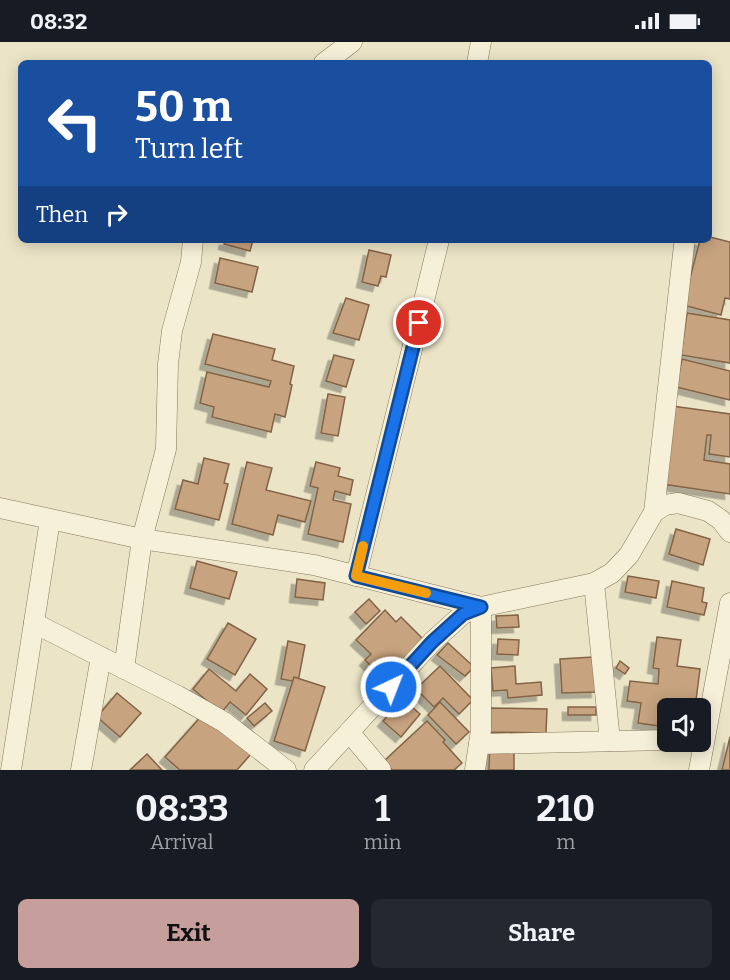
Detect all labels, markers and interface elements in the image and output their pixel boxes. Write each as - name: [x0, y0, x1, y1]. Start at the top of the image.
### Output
- text: 08:32: [30, 8, 87, 35]
- text: 50 m: [135, 82, 232, 132]
- icon: left: [36, 84, 114, 162]
- text: Turn left: [135, 133, 243, 165]
- icon: right: [100, 198, 133, 231]
- text: Then: [36, 201, 88, 228]
- pin: [393, 297, 444, 348]
- icon: arrive: [402, 306, 435, 339]
- position arrow: [359, 655, 423, 719]
- map controls: [657, 698, 711, 752]
- button: sound: [657, 698, 711, 752]
- text: 08:33: [135, 787, 229, 831]
- text: 1: [375, 787, 390, 831]
- text: 210: [536, 787, 595, 831]
- text: Arrival: [150, 830, 214, 854]
- text: min: [364, 830, 401, 854]
- text: m: [556, 830, 575, 854]
- button: Exit: [18, 899, 359, 968]
- button: Share: [371, 899, 712, 968]

